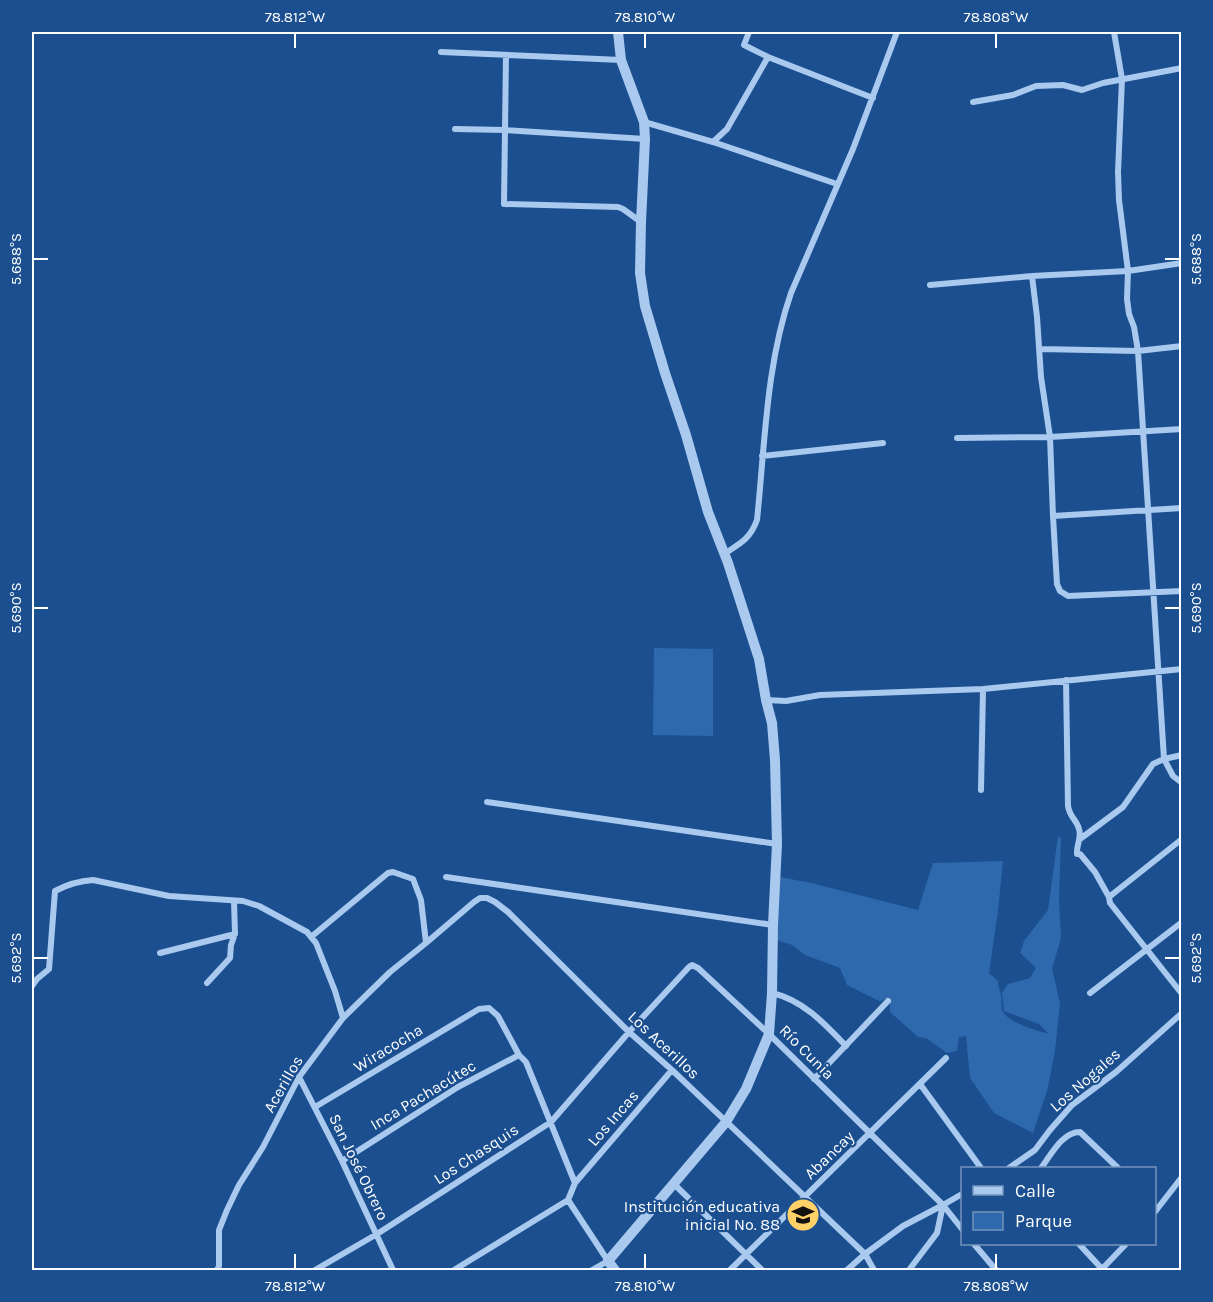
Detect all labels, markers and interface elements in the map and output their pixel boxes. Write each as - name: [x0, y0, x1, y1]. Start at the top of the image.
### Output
- text: 78.812°W: [265, 8, 326, 26]
- text: 78.810°W: [615, 8, 676, 26]
- text: 78.808°W: [964, 8, 1029, 26]
- text: 5.688°S: [7, 233, 25, 285]
- text: 5.688°S: [1187, 233, 1205, 285]
- text: 5.690°S: [7, 582, 25, 634]
- text: 5.690°S: [1187, 582, 1205, 634]
- text: 5.692°S: [7, 932, 25, 984]
- text: 5.692°S: [1187, 932, 1205, 984]
- street label: Los Acerillos: [624, 1007, 704, 1083]
- street label: Wiracocha: [350, 1020, 426, 1076]
- street label: Río Cunia: [776, 1021, 838, 1083]
- street label: Los Nogales: [1046, 1044, 1124, 1116]
- street label: Acerillos: [259, 1052, 307, 1116]
- street label: Inca Pachacútec: [367, 1056, 479, 1134]
- street label: Los Incas: [584, 1086, 642, 1150]
- street label: San José Obrero: [325, 1111, 393, 1223]
- street label: Los Chasquis: [430, 1120, 522, 1188]
- street label: Abancay: [800, 1126, 858, 1183]
- legend: [961, 1167, 1156, 1245]
- text: Calle: [1015, 1180, 1055, 1202]
- place label: Institución educativa inicial No. 88: [624, 1197, 780, 1234]
- school or university icon: Institución educativa inicial No. 88: [785, 1197, 821, 1233]
- text: Parque: [1015, 1210, 1072, 1232]
- text: 78.812°W: [265, 1277, 326, 1295]
- text: 78.810°W: [615, 1277, 676, 1295]
- text: 78.808°W: [964, 1277, 1029, 1295]

